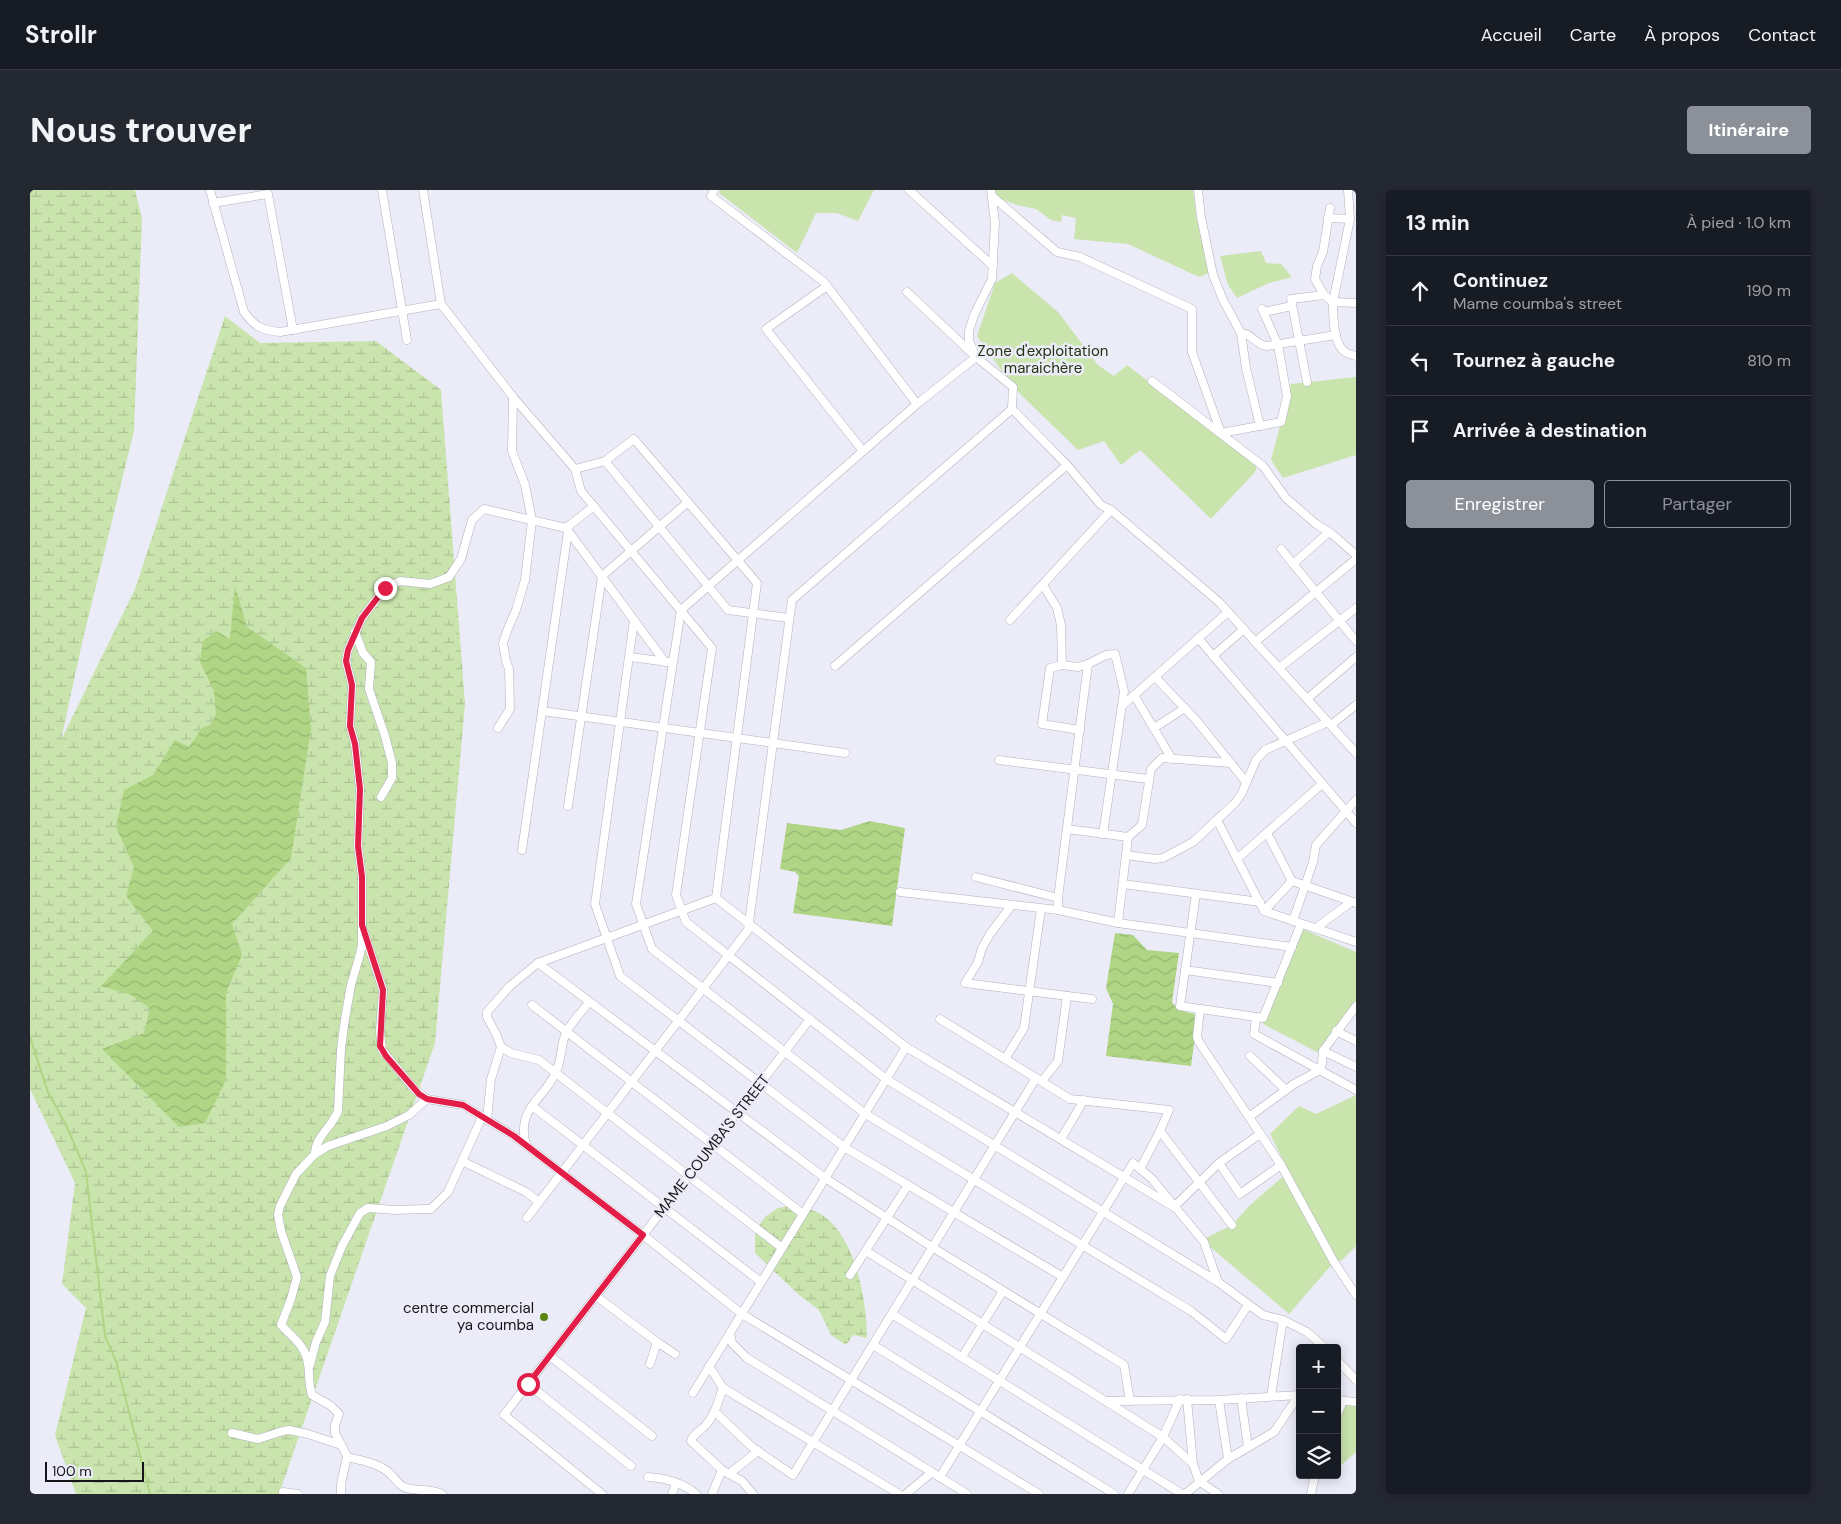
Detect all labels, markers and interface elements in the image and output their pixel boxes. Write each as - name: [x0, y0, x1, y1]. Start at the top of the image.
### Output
- text: Strollr: [25, 19, 97, 50]
- text: Accueil: [1481, 23, 1542, 47]
- text: Carte: [1570, 23, 1616, 47]
- text: À propos: [1644, 23, 1720, 47]
- text: Contact: [1748, 23, 1816, 47]
- button: Itinéraire: [1687, 106, 1811, 154]
- text: Nous trouver: [30, 107, 252, 153]
- text: 13 min: [1406, 209, 1470, 237]
- text: À pied · 1.0 km: [1686, 212, 1791, 233]
- text: Continuez: [1453, 268, 1548, 293]
- icon: ahead: [1406, 277, 1434, 305]
- text: 190 m: [1747, 280, 1791, 301]
- text: Mame coumba's street: [1453, 293, 1622, 314]
- park label: Zone d'exploitation maraichère: [978, 341, 1108, 378]
- icon: left: [1406, 347, 1434, 375]
- text: Tournez à gauche: [1453, 348, 1615, 373]
- text: 810 m: [1747, 350, 1791, 371]
- icon: arrive: [1406, 417, 1434, 445]
- text: Arrivée à destination: [1453, 418, 1647, 443]
- button: Enregistrer: [1406, 480, 1594, 528]
- button: Partager: [1604, 480, 1791, 528]
- route end: [374, 577, 397, 600]
- street label: MAME COUMBA'S STREET: [650, 1070, 774, 1222]
- place label: centre commercial ya coumba: [403, 1298, 534, 1335]
- marker: centre commercial ya coumba: [538, 1311, 550, 1323]
- map controls: [1296, 1344, 1341, 1479]
- button: +: [1296, 1344, 1341, 1389]
- route start: [517, 1373, 540, 1396]
- button: −: [1296, 1389, 1341, 1434]
- button: layers: [1296, 1434, 1341, 1479]
- scale bar: [45, 1459, 144, 1482]
- text: 100 m: [52, 1462, 92, 1480]

